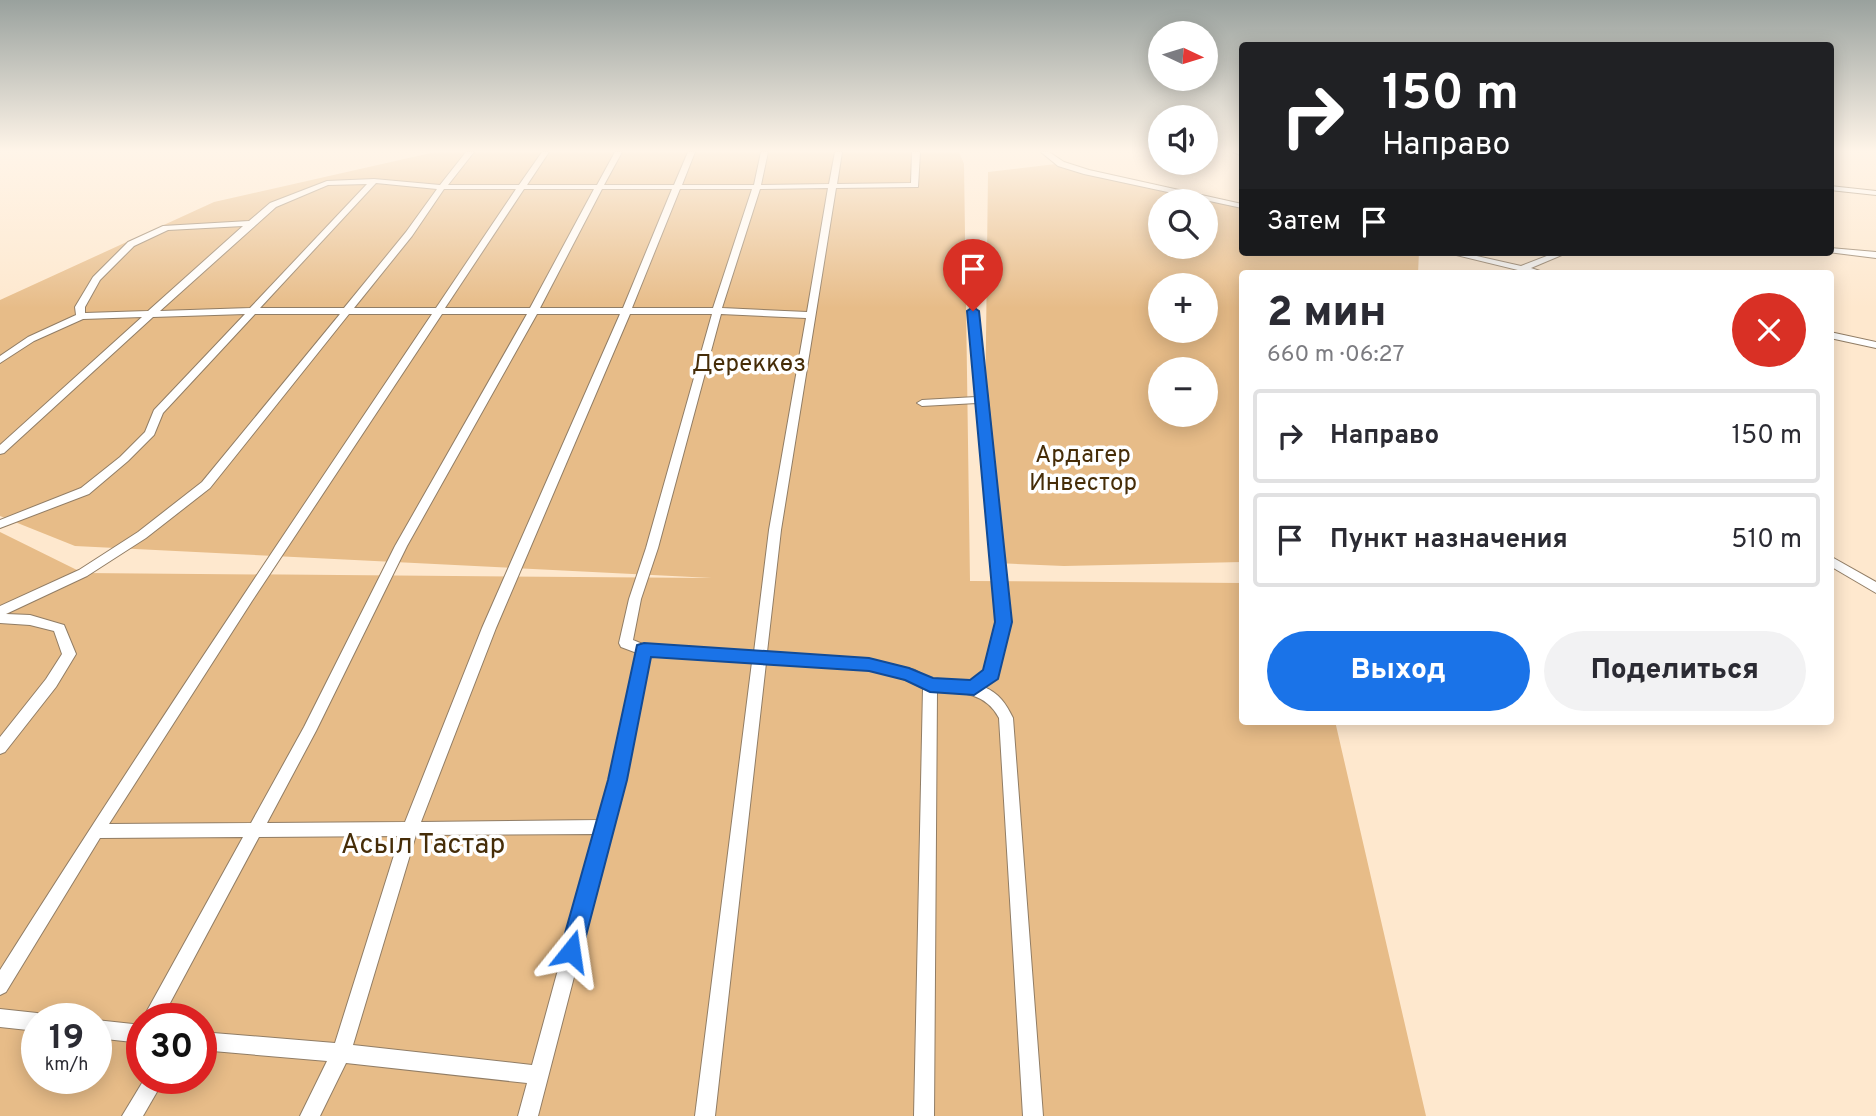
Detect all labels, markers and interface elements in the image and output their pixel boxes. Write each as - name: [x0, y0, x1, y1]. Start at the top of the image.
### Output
- north arrow: [1148, 21, 1218, 91]
- map controls: [1148, 21, 1218, 427]
- text: 150 m: [1382, 65, 1519, 127]
- icon: right: [1267, 70, 1358, 161]
- button: sound: [1148, 105, 1218, 175]
- text: Направо: [1382, 126, 1510, 166]
- button: search: [1148, 189, 1218, 259]
- icon: arrive: [1355, 203, 1393, 241]
- text: Затем: [1267, 206, 1341, 239]
- pin: [943, 239, 1003, 311]
- icon: arrive: [954, 250, 992, 288]
- button: +: [1148, 273, 1218, 343]
- text: 2 мин: [1267, 288, 1386, 341]
- button: close: [1732, 293, 1806, 367]
- text: 660 m · 06:27: [1267, 341, 1404, 370]
- park label: Дереккөз: [692, 350, 806, 380]
- button: −: [1148, 357, 1218, 427]
- icon: right: [1271, 417, 1309, 455]
- text: Направо: [1330, 420, 1439, 453]
- text: 150 m: [1731, 420, 1802, 453]
- park label: Ардагер Инвестор: [1029, 441, 1137, 499]
- icon: arrive: [1271, 521, 1309, 559]
- text: Пункт назначения: [1330, 524, 1568, 557]
- text: 510 m: [1731, 524, 1802, 557]
- button: Выход: [1267, 631, 1530, 711]
- button: Поделиться: [1544, 631, 1806, 711]
- park label: Асыл Тастар: [341, 828, 505, 864]
- position arrow: [534, 914, 608, 988]
- speed limit sign: 30: [126, 1003, 217, 1094]
- text: 19: [49, 1017, 84, 1061]
- text: km/h: [45, 1054, 88, 1077]

